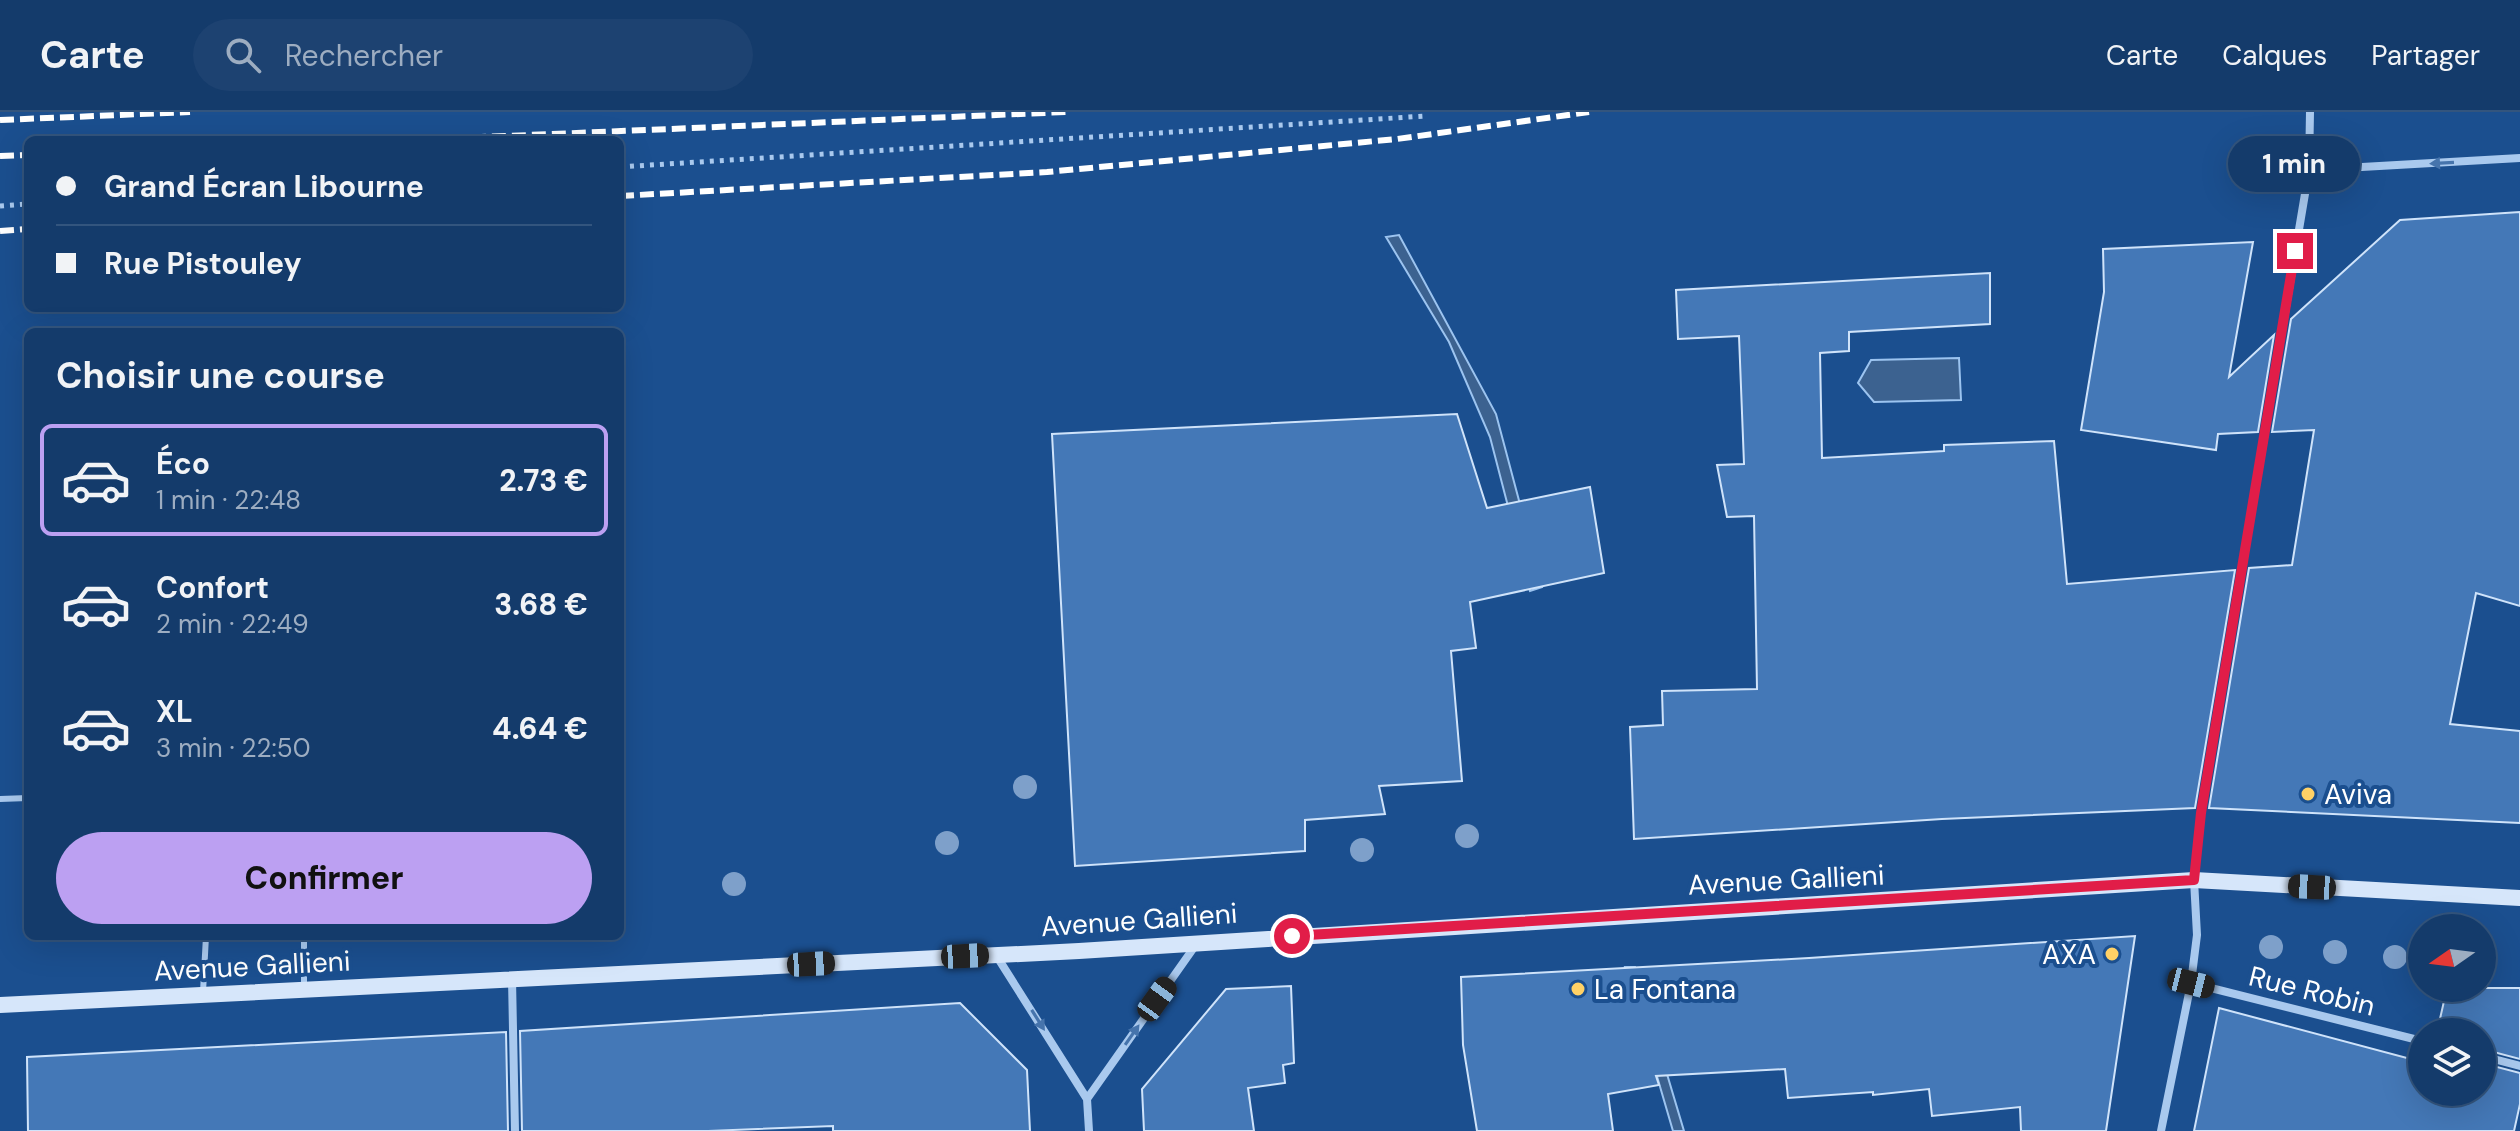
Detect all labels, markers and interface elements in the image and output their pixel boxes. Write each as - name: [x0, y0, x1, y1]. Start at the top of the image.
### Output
- search box: [193, 19, 753, 91]
- text: Carte: [40, 30, 145, 80]
- icon: search: [221, 33, 265, 77]
- text: Rechercher: [285, 36, 443, 75]
- text: Carte: [2106, 37, 2178, 74]
- text: Calques: [2222, 37, 2327, 74]
- text: Partager: [2371, 37, 2480, 74]
- callout: 1 min: [2229, 135, 2361, 191]
- text: 1 min: [2262, 147, 2326, 181]
- one-way arrow: [2429, 156, 2454, 169]
- text: Grand Écran Libourne: [104, 167, 424, 206]
- route end: [2277, 233, 2313, 269]
- text: Rue Pistouley: [104, 244, 302, 283]
- text: Choisir une course: [56, 352, 385, 399]
- icon: car: [60, 444, 132, 516]
- text: Éco: [156, 444, 210, 483]
- text: 2.73 €: [499, 461, 588, 500]
- text: 1 min · 22:48: [156, 483, 301, 517]
- icon: car: [60, 568, 132, 640]
- text: Confort: [156, 568, 269, 607]
- text: 3.68 €: [494, 585, 588, 624]
- text: 2 min · 22:49: [156, 607, 309, 641]
- icon: car: [60, 692, 132, 764]
- text: XL: [156, 692, 193, 731]
- text: 4.64 €: [492, 709, 588, 748]
- text: 3 min · 22:50: [156, 731, 310, 765]
- place label: Aviva: [2324, 776, 2392, 813]
- marker: Aviva: [2299, 785, 2317, 803]
- button: Confirmer: [56, 832, 592, 924]
- street label: Avenue Gallieni: [1687, 856, 1885, 904]
- car: [2287, 874, 2337, 900]
- street label: Avenue Gallieni: [1039, 895, 1239, 945]
- north arrow: [2408, 914, 2496, 1002]
- map controls: [2408, 914, 2496, 1106]
- route start: [1274, 918, 1310, 954]
- place label: AXA: [2042, 936, 2096, 973]
- street label: Avenue Gallieni: [153, 942, 351, 990]
- car: [940, 943, 990, 969]
- marker: AXA: [2103, 945, 2121, 963]
- car: [786, 951, 836, 977]
- street label: Rue Robin: [2245, 957, 2379, 1025]
- car: [2165, 966, 2217, 1000]
- place label: La Fontana: [1594, 971, 1736, 1008]
- car: [1133, 973, 1181, 1025]
- marker: La Fontana: [1569, 980, 1587, 998]
- one-way arrow: [1030, 1010, 1045, 1031]
- button: layers: [2408, 1018, 2496, 1106]
- one-way arrow: [1124, 1024, 1139, 1045]

